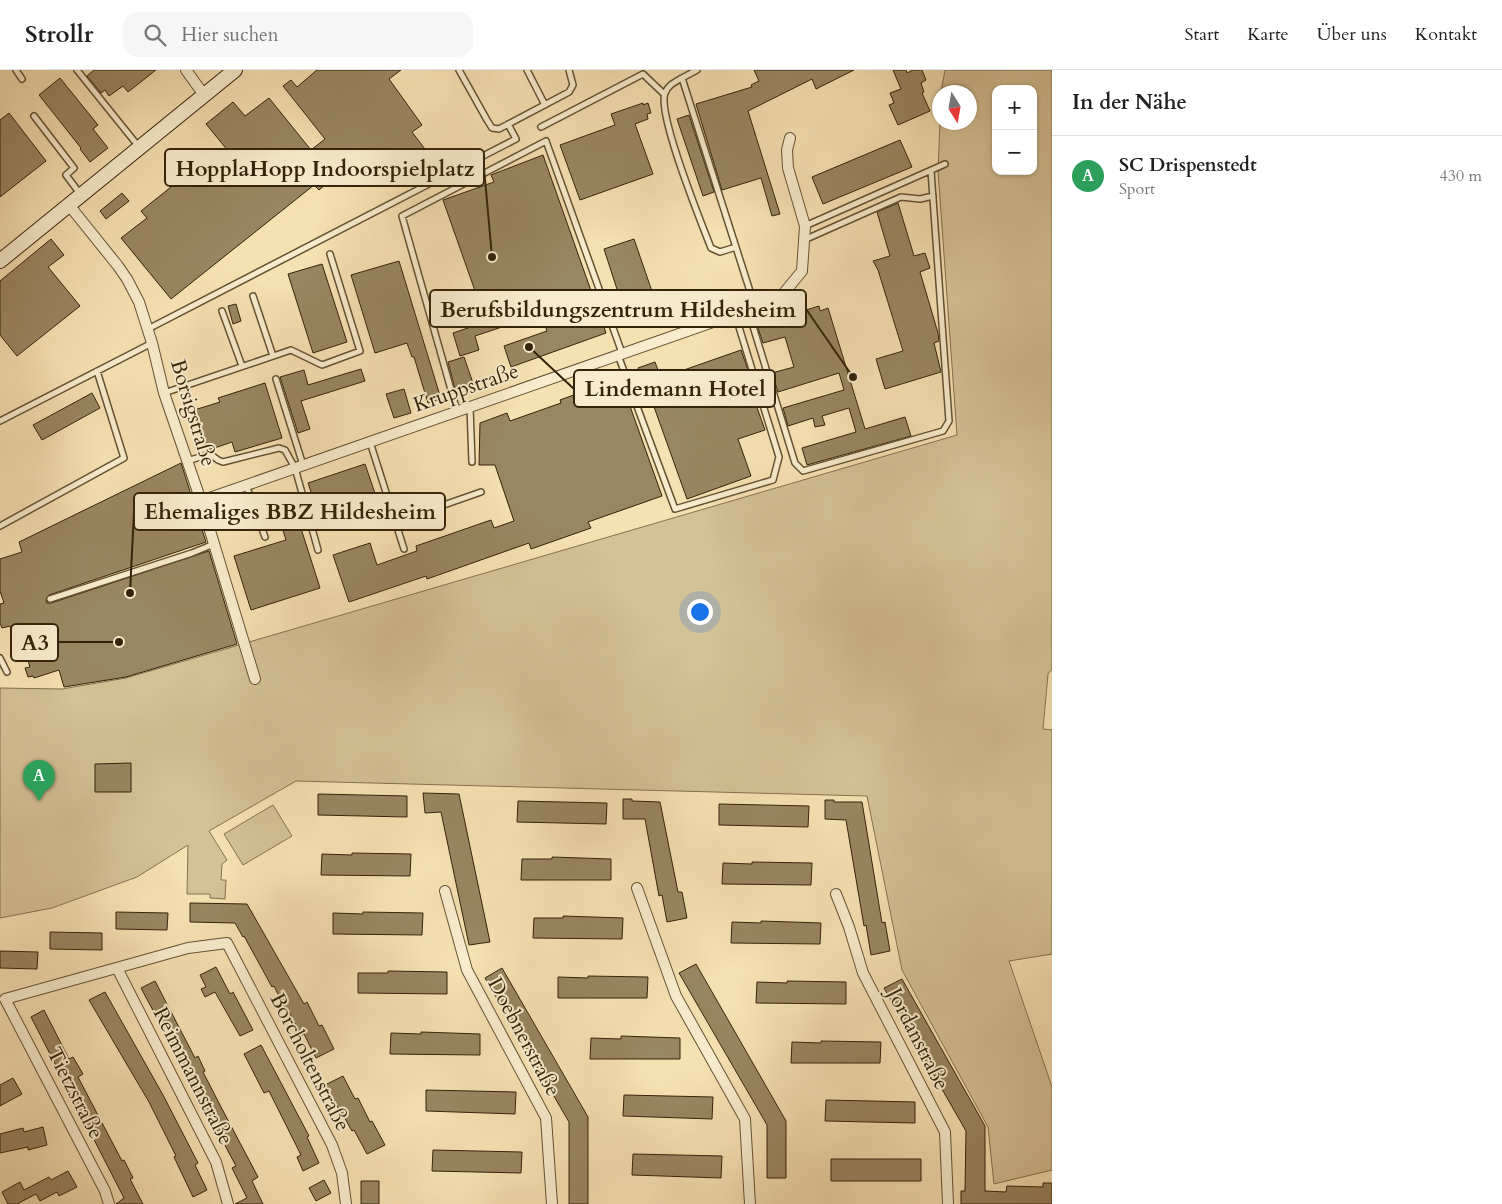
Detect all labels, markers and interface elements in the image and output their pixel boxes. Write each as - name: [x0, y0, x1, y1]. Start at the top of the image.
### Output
- search box: [123, 12, 473, 57]
- text: Strollr: [25, 18, 93, 51]
- icon: search: [141, 21, 169, 49]
- text: Hier suchen: [181, 22, 279, 48]
- text: Start: [1184, 22, 1219, 47]
- text: Karte: [1247, 22, 1289, 47]
- text: Über uns: [1317, 22, 1387, 47]
- text: Kontakt: [1415, 22, 1477, 47]
- north arrow: [932, 85, 977, 130]
- map controls: [992, 85, 1037, 175]
- button: +: [992, 85, 1037, 130]
- text: In der Nähe: [1072, 88, 1187, 117]
- button: −: [992, 130, 1037, 175]
- callout: HopplaHopp Indoorspielplatz: [165, 149, 484, 186]
- text: SC Drispenstedt: [1119, 152, 1257, 178]
- text: HopplaHopp Indoorspielplatz: [175, 154, 475, 184]
- text: A: [1082, 165, 1094, 187]
- text: 430 m: [1440, 165, 1482, 187]
- text: Sport: [1119, 178, 1155, 200]
- callout: Berufsbildungszentrum Hildesheim: [430, 290, 806, 327]
- text: Berufsbildungszentrum Hildesheim: [440, 295, 797, 325]
- street label: Borsigstraße: [163, 356, 223, 470]
- street label: Kruppstraße: [409, 356, 523, 420]
- callout: Lindemann Hotel: [574, 370, 775, 407]
- text: Lindemann Hotel: [584, 374, 766, 404]
- callout: Ehemaliges BBZ Hildesheim: [134, 493, 445, 530]
- text: Ehemaliges BBZ Hildesheim: [144, 497, 437, 527]
- your location: [687, 599, 713, 625]
- callout: A3: [11, 624, 58, 661]
- text: A3: [21, 628, 49, 658]
- pin: A: [23, 760, 55, 801]
- street label: Doebnerstraße: [480, 972, 568, 1102]
- street label: Jordanstraße: [879, 980, 956, 1095]
- street label: Borcholtenstraße: [263, 988, 357, 1136]
- street label: Reimmannstraße: [146, 1002, 240, 1150]
- street label: Tietzstraße: [40, 1042, 110, 1144]

